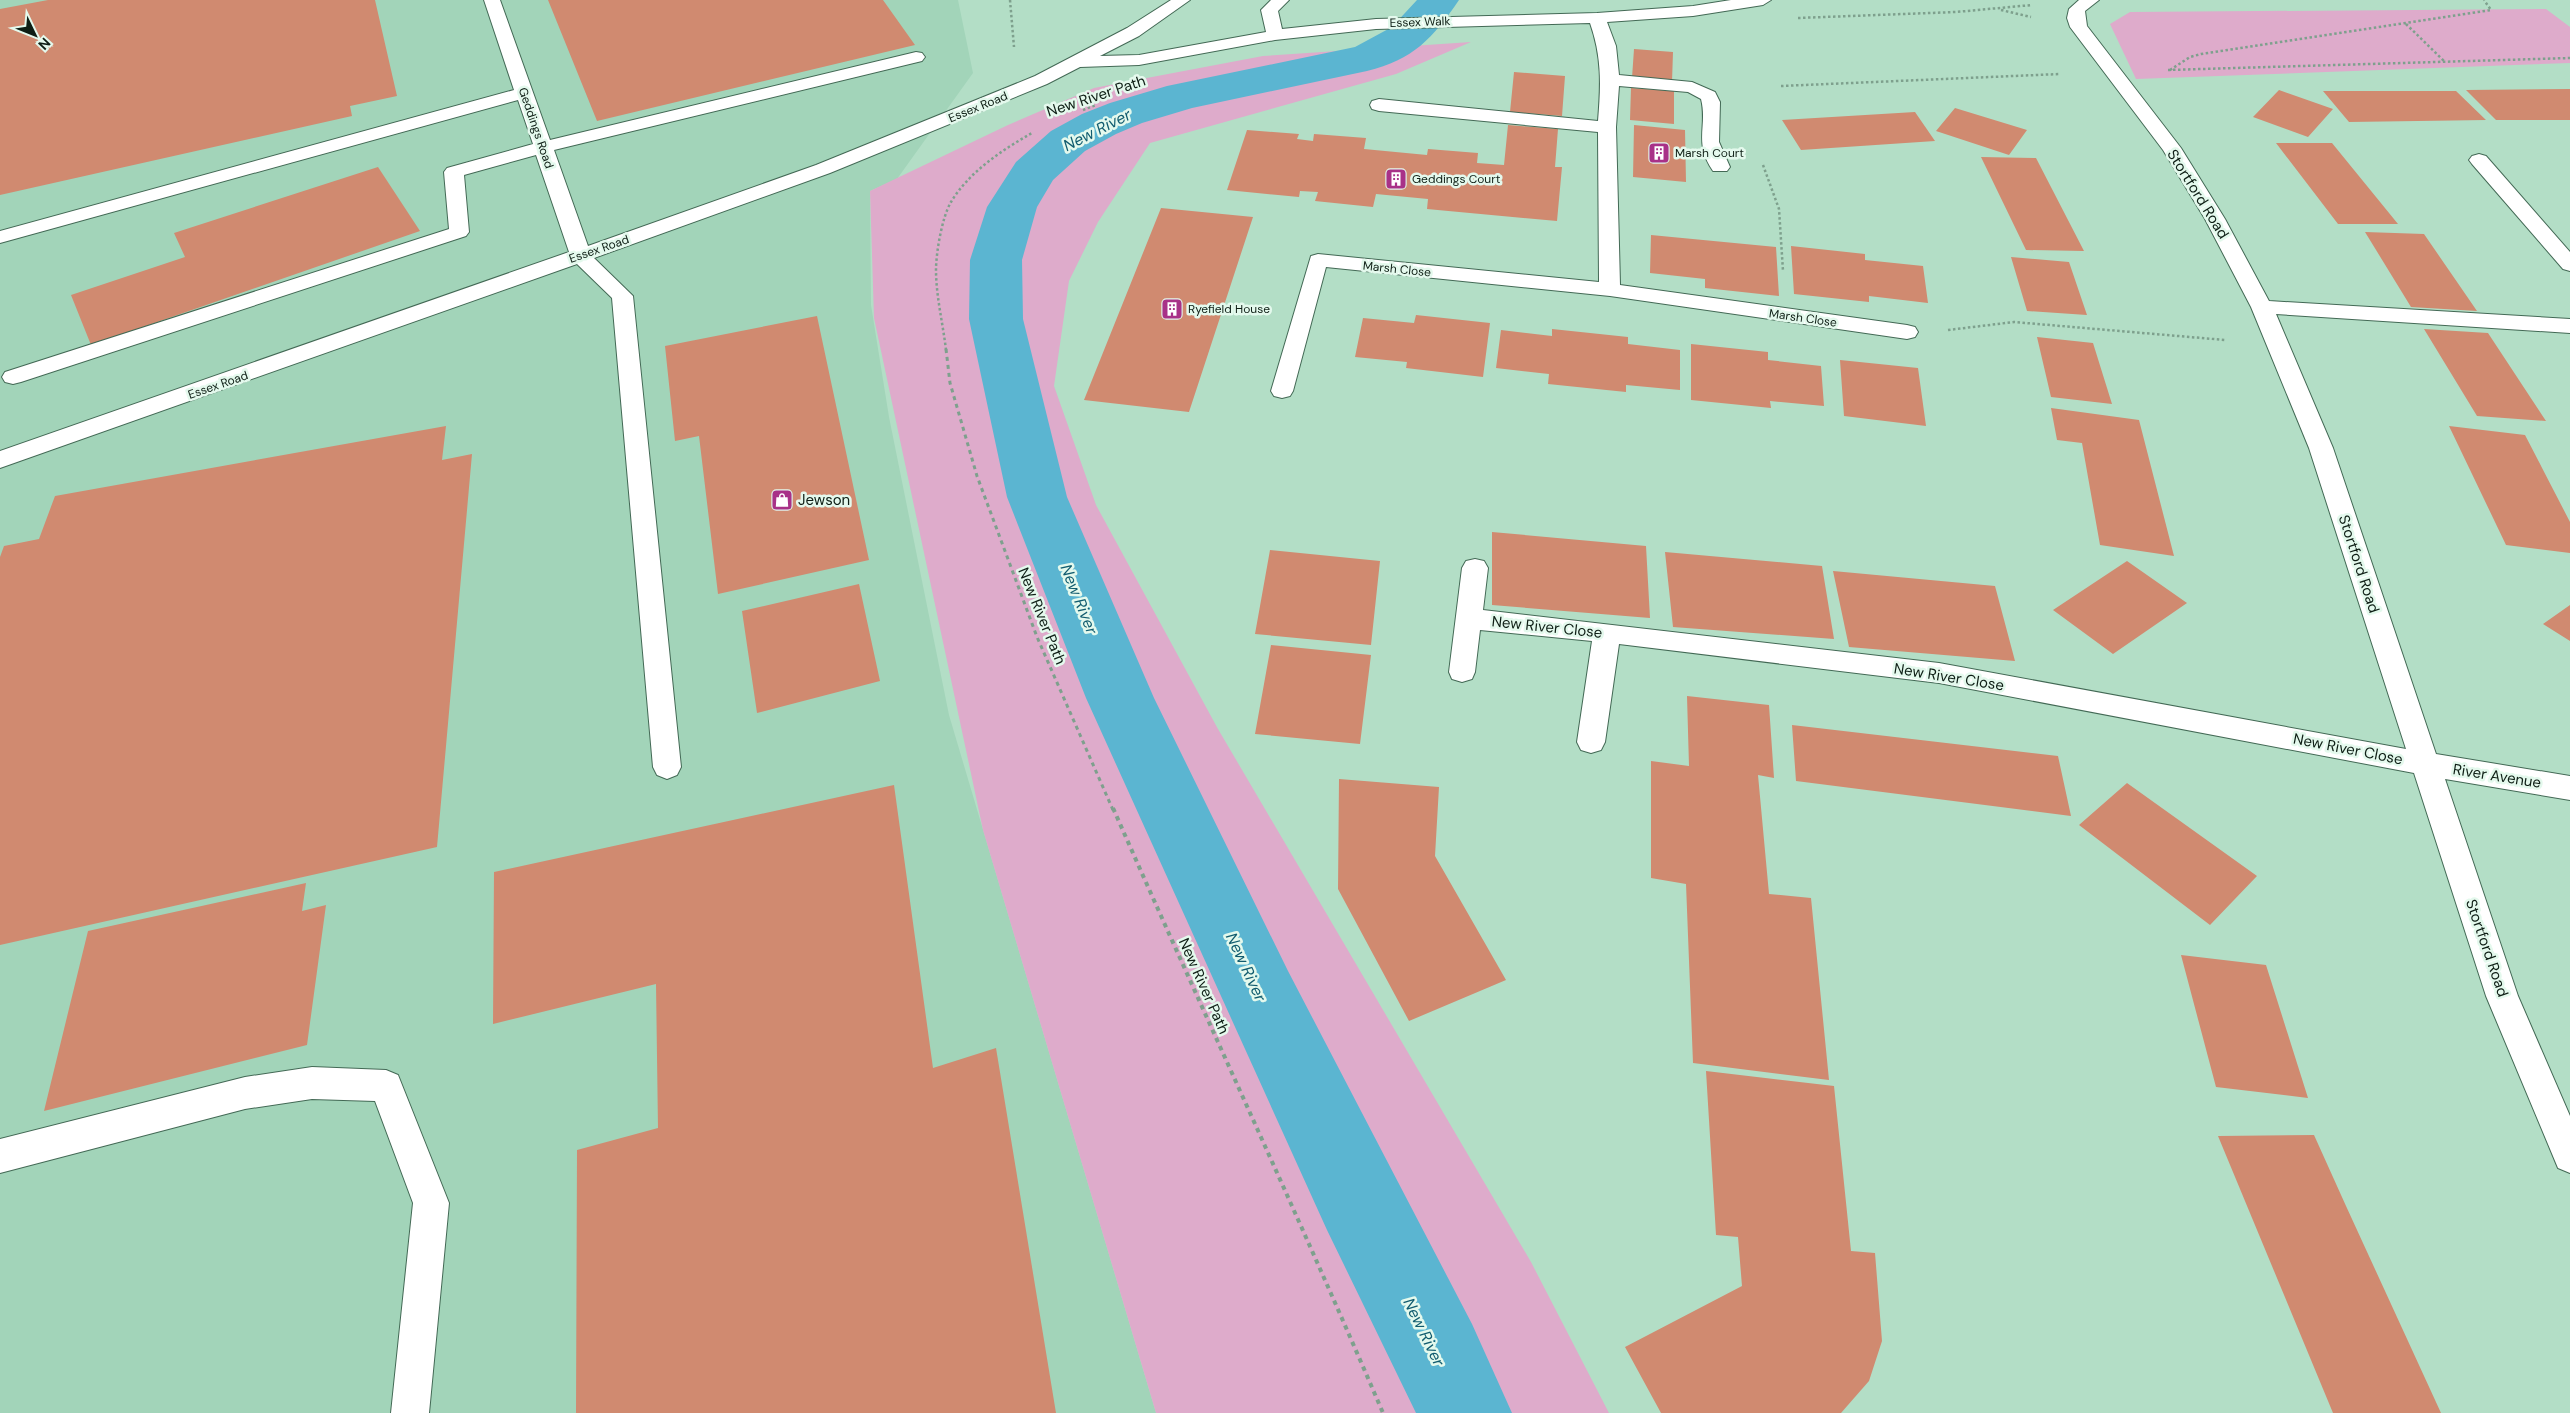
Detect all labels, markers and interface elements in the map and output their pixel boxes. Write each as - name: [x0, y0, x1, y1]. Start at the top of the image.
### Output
- north arrow: [10, 10, 60, 60]
- street label: Essex Walk: [1389, 13, 1451, 31]
- text: N: [34, 34, 55, 54]
- street label: New River Path: [1044, 71, 1148, 121]
- street label: Geddings Road: [515, 85, 557, 171]
- street label: Essex Road: [946, 88, 1010, 126]
- water label: New River: [1059, 103, 1135, 156]
- building icon: Marsh Court: [1647, 141, 1671, 165]
- place label: Marsh Court: [1675, 145, 1744, 161]
- street label: Stortford Road: [2162, 145, 2234, 243]
- building icon: Geddings Court: [1384, 167, 1408, 191]
- place label: Geddings Court: [1412, 171, 1501, 187]
- street label: Essex Road: [567, 231, 631, 267]
- street label: Marsh Close: [1362, 257, 1432, 281]
- building icon: Ryefield House: [1160, 297, 1184, 321]
- place label: Ryefield House: [1188, 301, 1270, 317]
- street label: Marsh Close: [1768, 305, 1838, 331]
- street label: Essex Road: [186, 367, 250, 403]
- shop icon: Jewson: [770, 488, 794, 512]
- place label: Jewson: [798, 490, 850, 510]
- street label: Stortford Road: [2334, 512, 2384, 616]
- water label: New River: [1056, 561, 1103, 638]
- street label: New River Path: [1013, 565, 1071, 667]
- street label: New River Close: [1491, 611, 1603, 643]
- street label: New River Close: [1893, 658, 2005, 696]
- street label: New River Close: [2292, 729, 2404, 769]
- street label: River Avenue: [2451, 759, 2543, 793]
- street label: Stortford Road: [2461, 897, 2513, 999]
- water label: New River: [1221, 929, 1271, 1006]
- street label: New River Path: [1174, 935, 1234, 1037]
- water label: New River: [1398, 1294, 1450, 1371]

